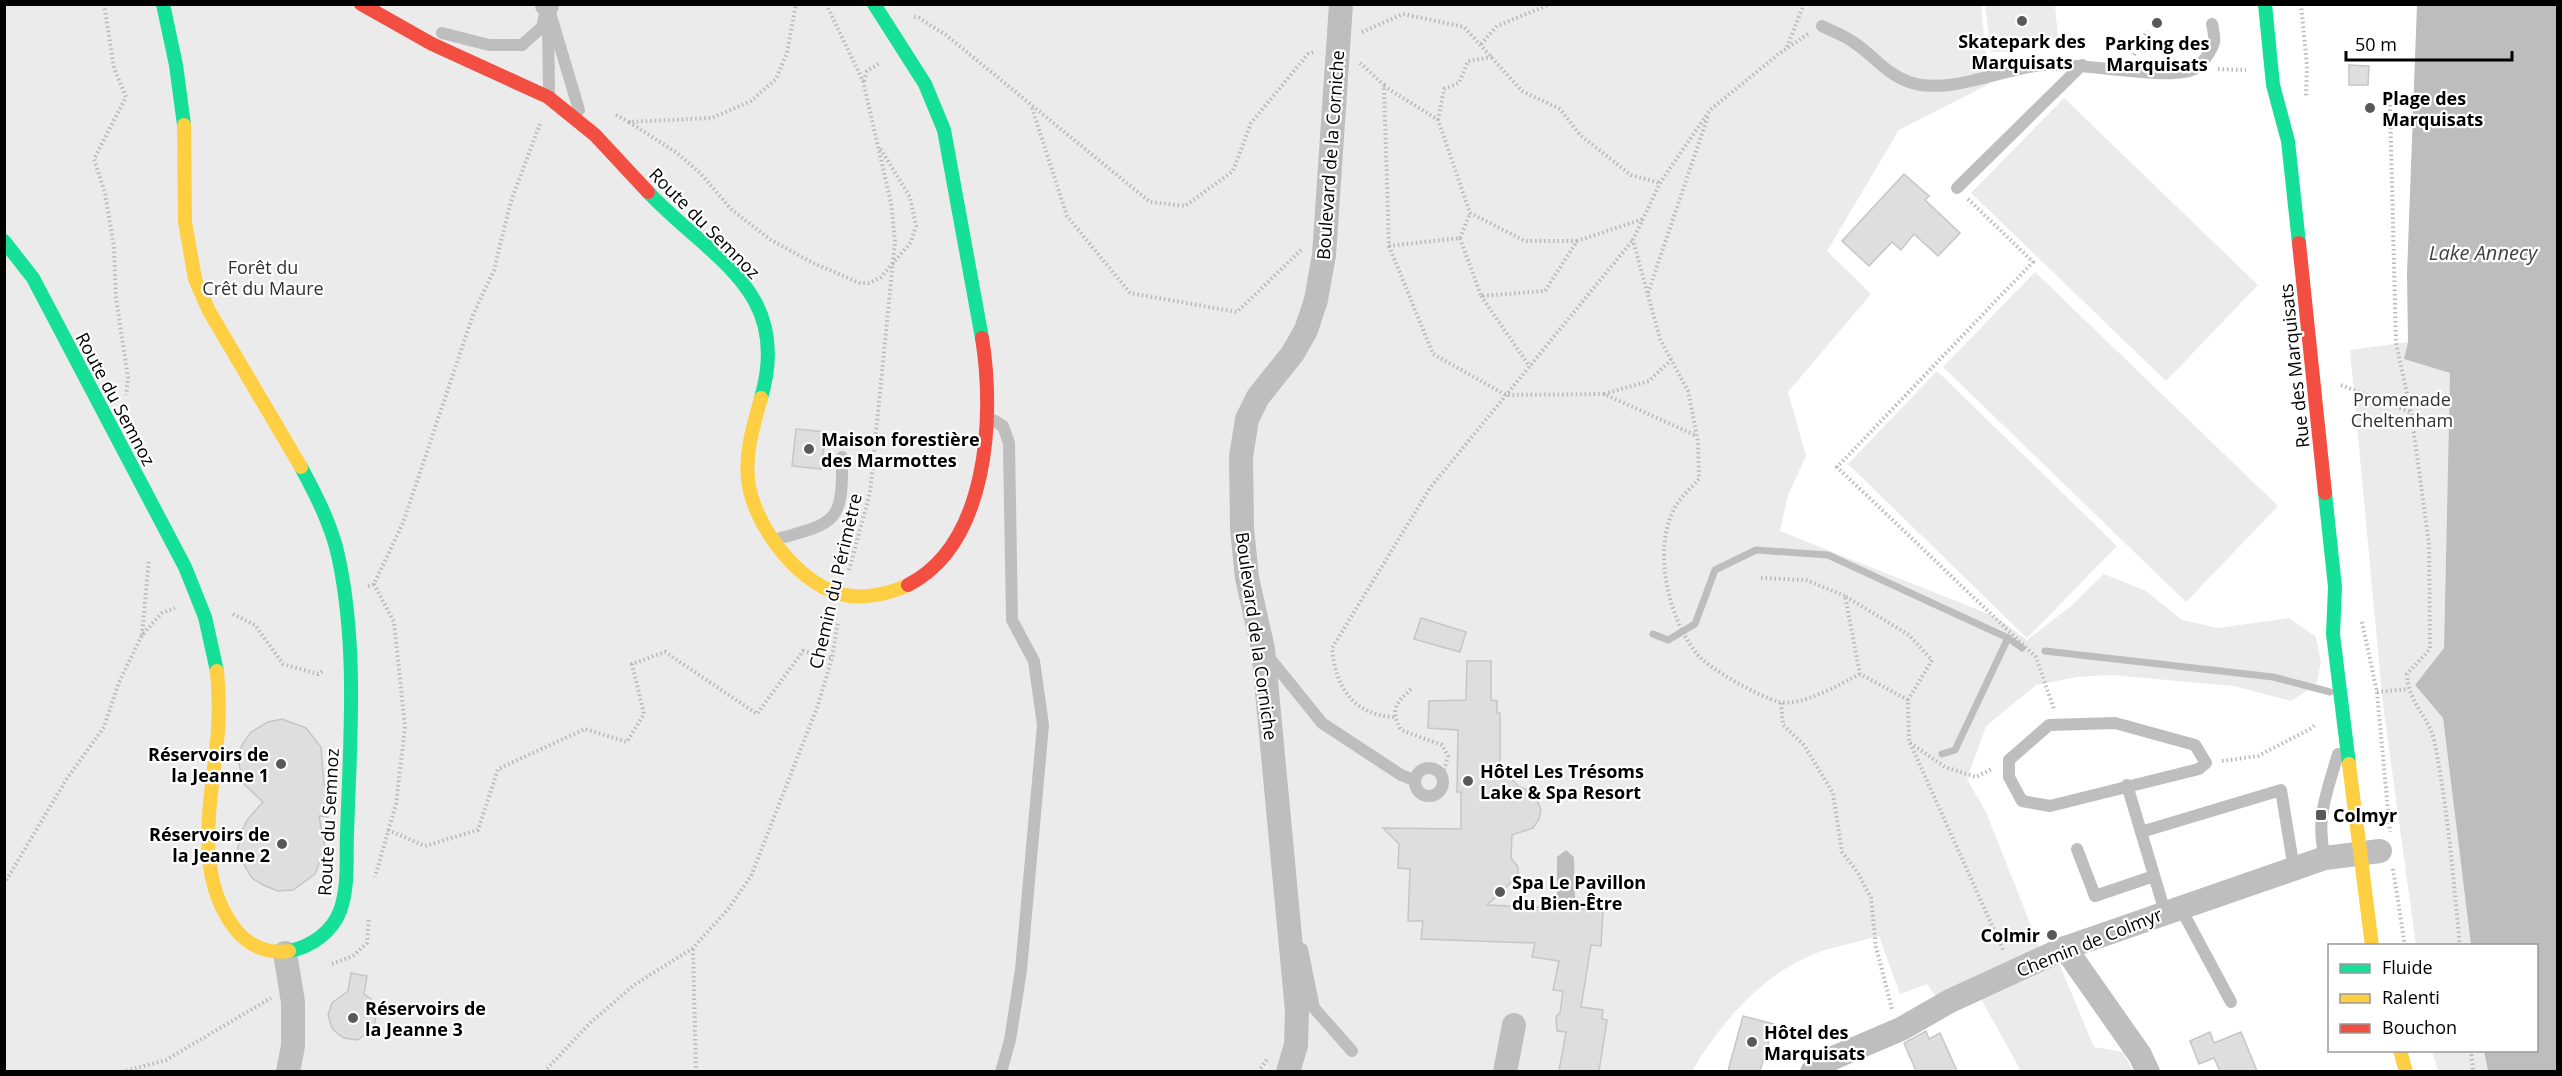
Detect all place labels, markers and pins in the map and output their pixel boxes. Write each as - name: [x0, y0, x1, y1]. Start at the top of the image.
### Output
- marker: Skatepark des Marquisats: [2015, 14, 2029, 28]
- marker: Parking des Marquisats: [2150, 16, 2164, 30]
- place label: Skatepark des Marquisats: [1958, 29, 2086, 74]
- place label: Parking des Marquisats: [2105, 31, 2209, 76]
- place label: Plage des Marquisats: [2382, 86, 2483, 131]
- marker: Plage des Marquisats: [2363, 101, 2377, 115]
- place label: Maison forestière des Marmottes: [821, 427, 980, 472]
- marker: Maison forestière des Marmottes: [802, 442, 816, 456]
- place label: Réservoirs de la Jeanne 1: [148, 742, 269, 787]
- marker: Réservoirs de la Jeanne 1: [274, 757, 288, 771]
- place label: Hôtel Les Trésoms Lake & Spa Resort: [1480, 759, 1644, 804]
- marker: Hôtel Les Trésoms Lake & Spa Resort: [1461, 774, 1475, 788]
- place label: Colmyr: [2333, 803, 2397, 827]
- marker: Colmyr: [2314, 808, 2328, 822]
- place label: Réservoirs de la Jeanne 2: [149, 822, 270, 867]
- marker: Réservoirs de la Jeanne 2: [275, 837, 289, 851]
- place label: Spa Le Pavillon du Bien-Être: [1512, 870, 1646, 915]
- marker: Spa Le Pavillon du Bien-Être: [1493, 885, 1507, 899]
- place label: Colmir: [1981, 923, 2040, 947]
- marker: Colmir: [2045, 928, 2059, 942]
- place label: Réservoirs de la Jeanne 3: [365, 996, 486, 1041]
- marker: Réservoirs de la Jeanne 3: [346, 1011, 360, 1025]
- place label: Hôtel des Marquisats: [1764, 1020, 1865, 1065]
- marker: Hôtel des Marquisats: [1745, 1035, 1759, 1049]

